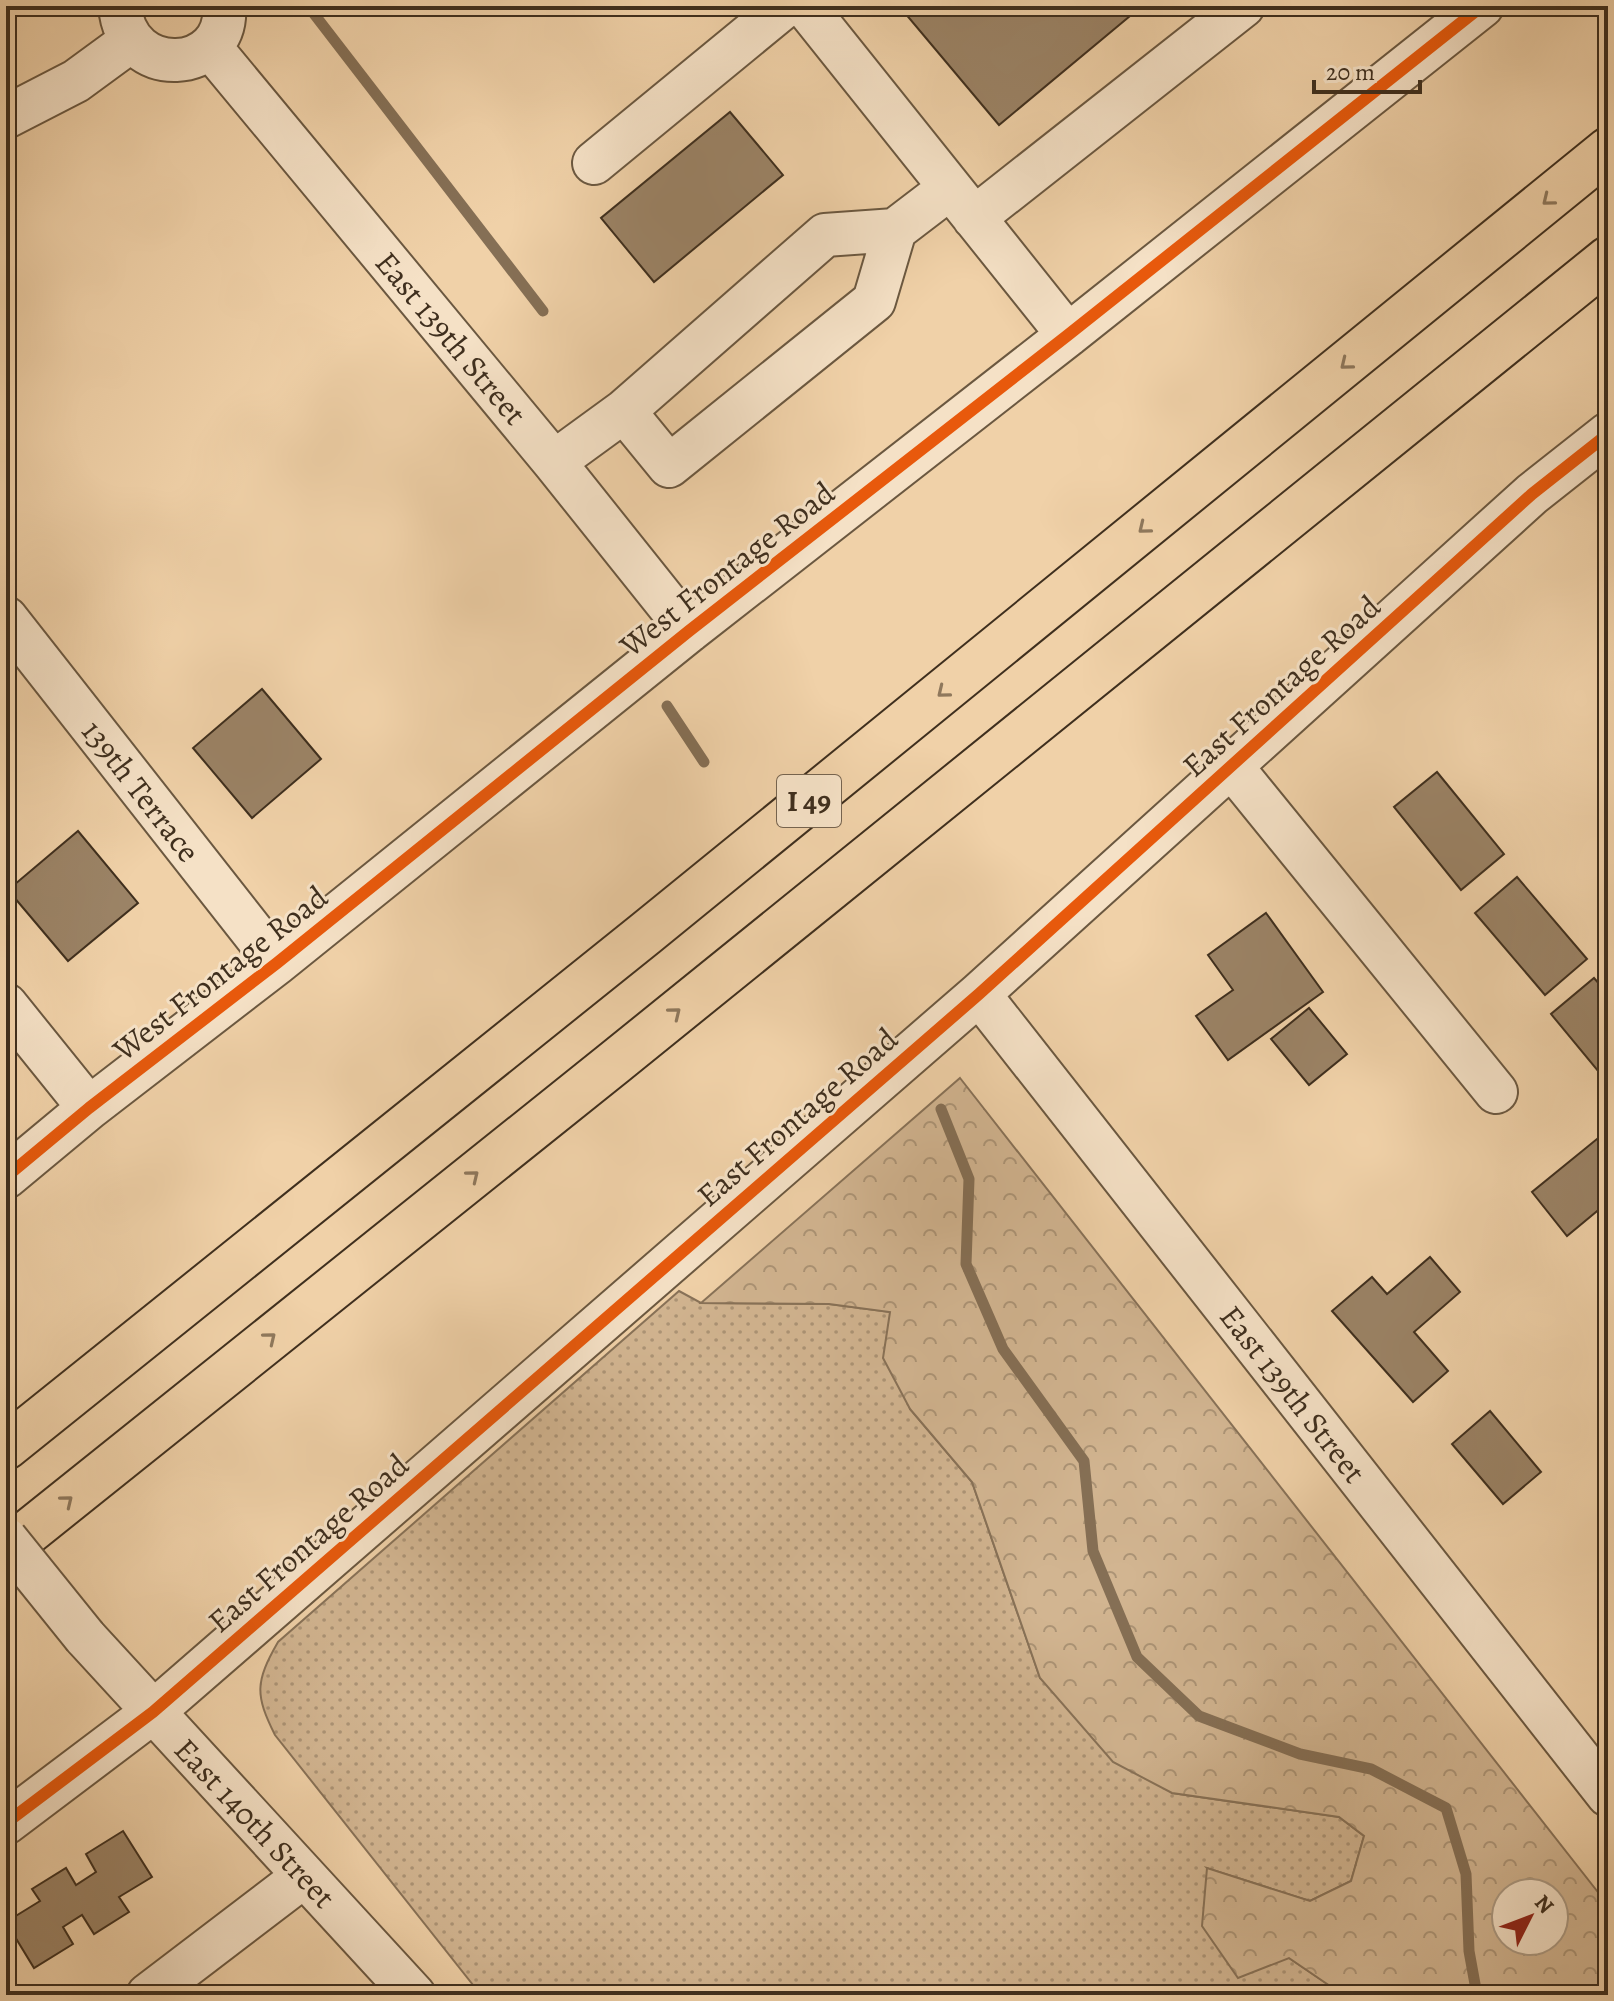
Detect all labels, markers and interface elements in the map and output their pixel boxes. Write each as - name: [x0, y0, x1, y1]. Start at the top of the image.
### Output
- scale bar: [1314, 44, 1420, 94]
- text: 20 m: [1326, 56, 1375, 88]
- one-way arrow: [1542, 190, 1557, 205]
- street label: East 139th Street: [365, 242, 537, 434]
- one-way arrow: [1341, 354, 1355, 369]
- street label: West Frontage Road: [610, 471, 844, 667]
- one-way arrow: [1139, 518, 1153, 533]
- street label: East Frontage Road: [1172, 584, 1390, 787]
- one-way arrow: [937, 682, 952, 697]
- street label: 139th Terrace: [72, 711, 210, 871]
- road number: I 49: [777, 775, 841, 827]
- street label: West Frontage Road: [103, 875, 337, 1071]
- one-way arrow: [666, 1008, 681, 1022]
- street label: East Frontage Road: [687, 1017, 907, 1217]
- one-way arrow: [464, 1171, 479, 1185]
- street label: East 139th Street: [1210, 1296, 1376, 1492]
- one-way arrow: [261, 1333, 275, 1348]
- street label: East Frontage Road: [198, 1443, 418, 1643]
- one-way arrow: [58, 1496, 72, 1511]
- street label: East 140th Street: [165, 1728, 345, 1918]
- north arrow: [1490, 1877, 1570, 1957]
- text: N: [1528, 1888, 1561, 1920]

